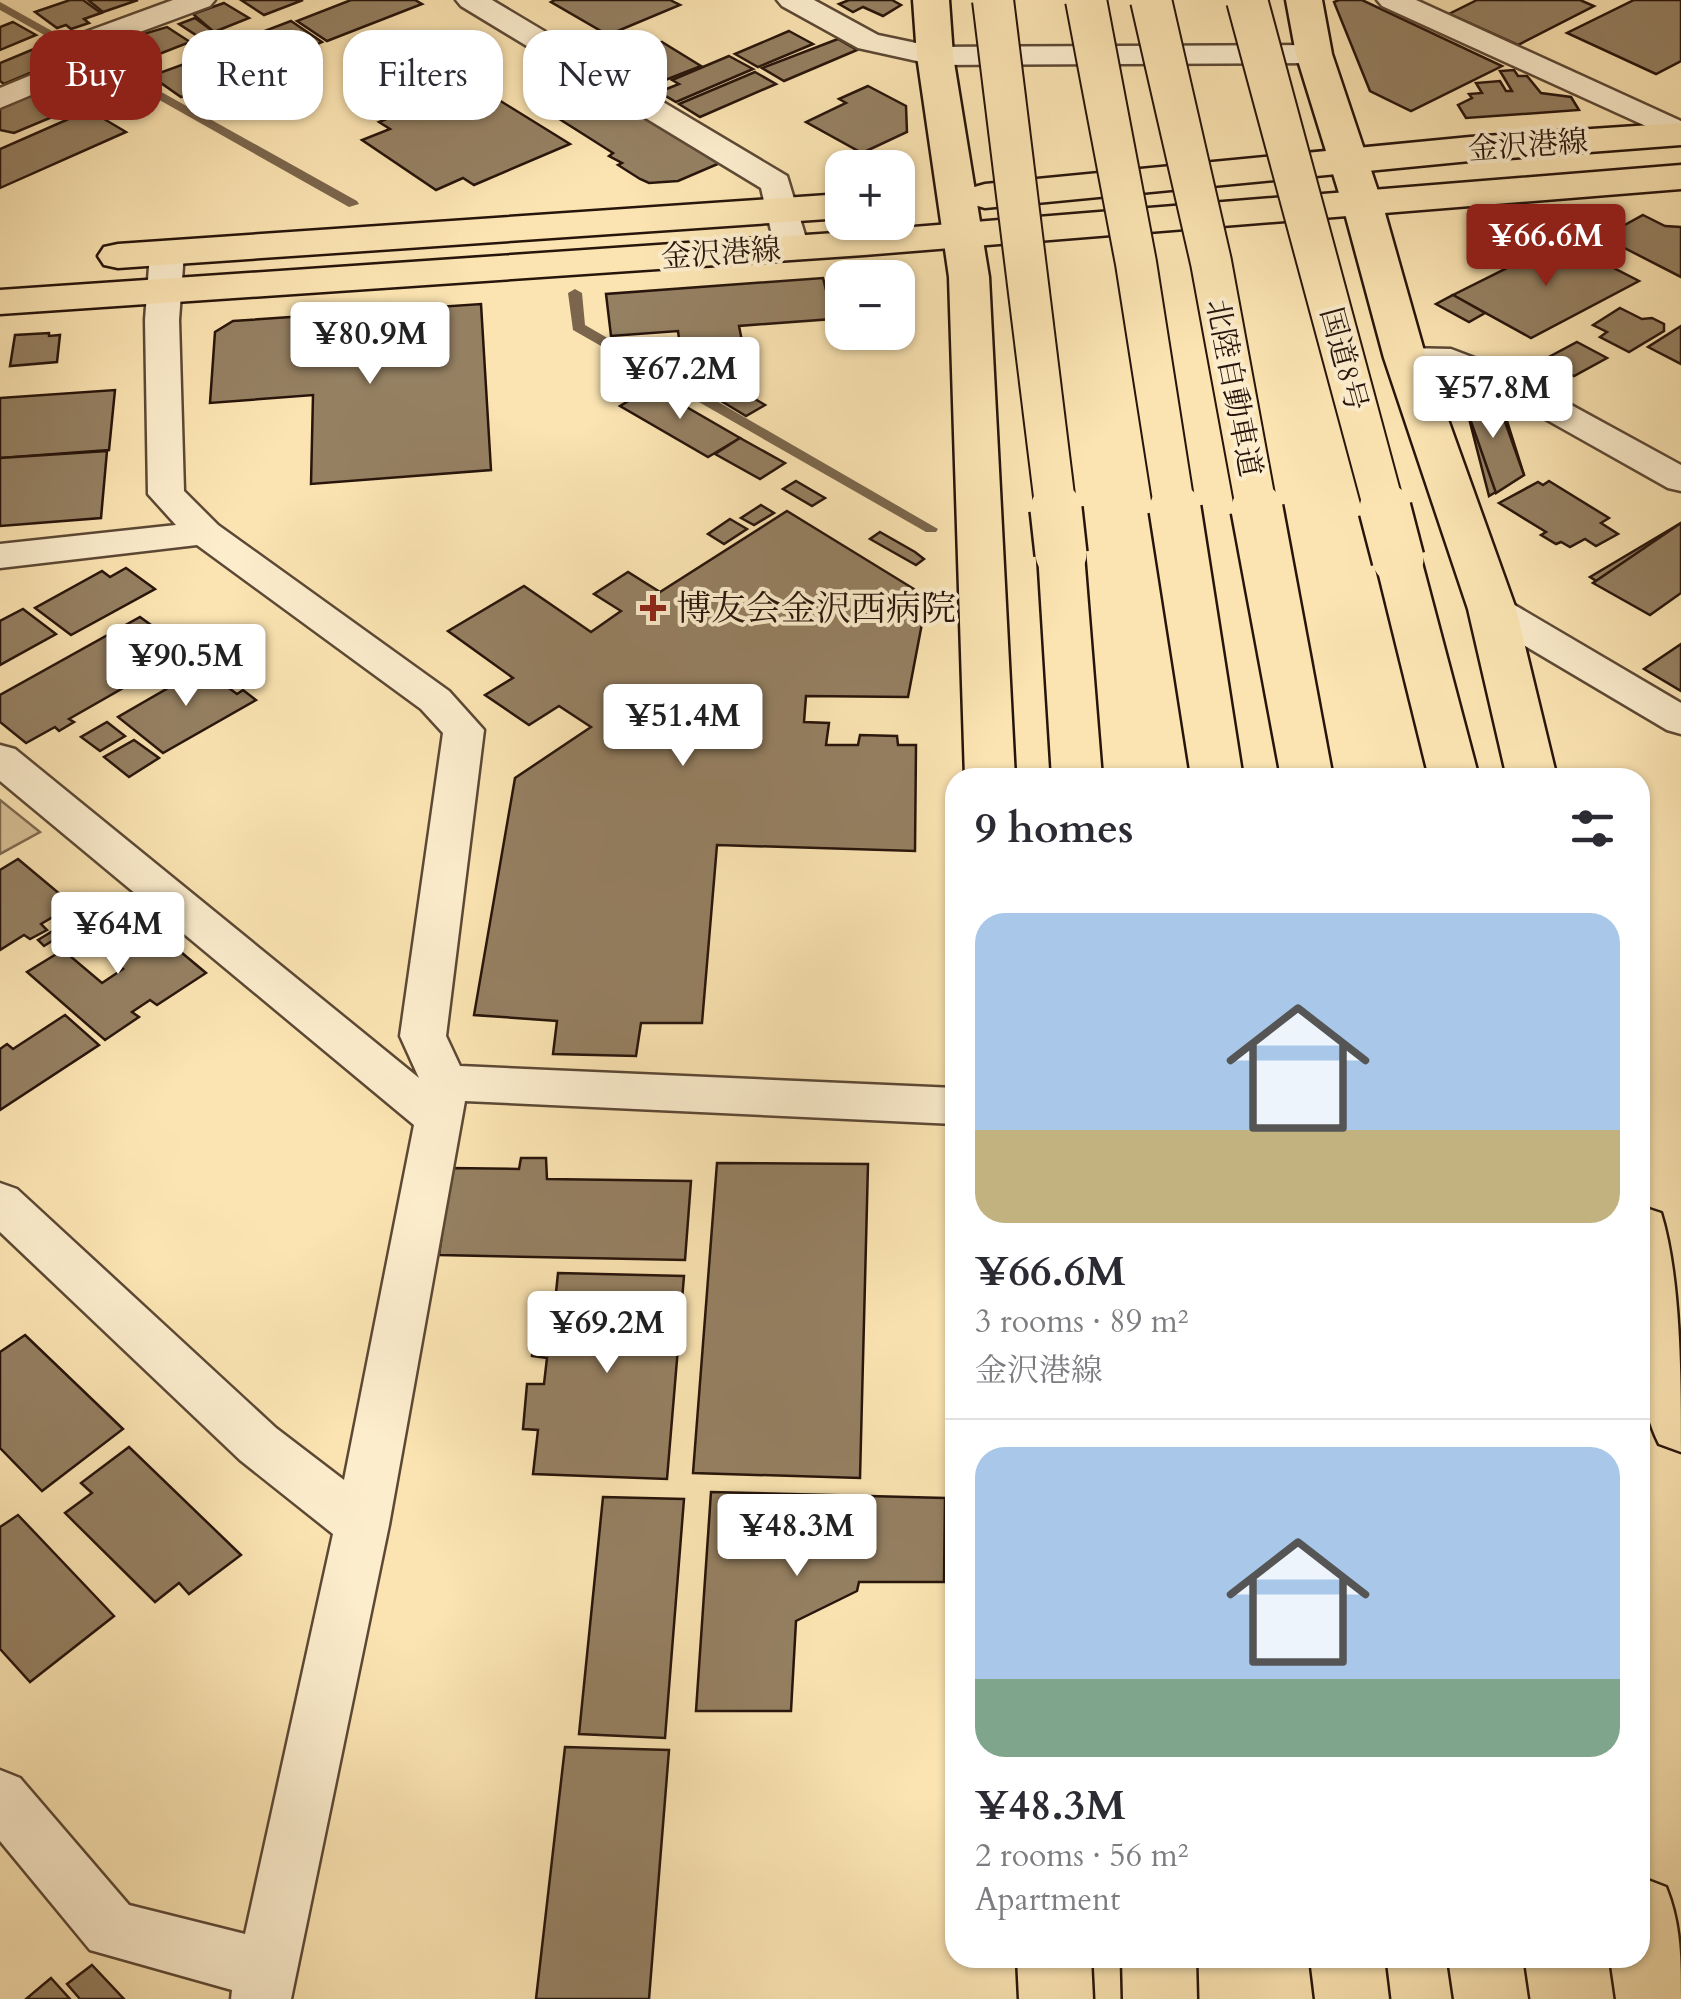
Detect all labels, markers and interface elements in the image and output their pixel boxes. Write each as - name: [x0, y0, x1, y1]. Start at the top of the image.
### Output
- chip: Buy: [30, 30, 162, 120]
- chip: Rent: [182, 30, 323, 120]
- chip: Filters: [343, 30, 503, 120]
- chip: New: [523, 30, 667, 120]
- street label: 金沢港線: [1467, 121, 1589, 170]
- map controls: [825, 150, 915, 350]
- button: +: [825, 150, 915, 240]
- pin: ¥66.6M: [1465, 204, 1627, 289]
- text: ¥66.6M: [1488, 214, 1604, 258]
- street label: 金沢港線: [660, 229, 782, 278]
- button: −: [825, 260, 915, 350]
- street label: 北陸自動車道: [1196, 296, 1271, 480]
- pin: ¥80.9M: [289, 302, 451, 387]
- street label: 国道8号: [1310, 303, 1377, 415]
- text: ¥80.9M: [312, 312, 428, 356]
- pin: ¥67.2M: [599, 337, 761, 422]
- text: ¥67.2M: [622, 347, 738, 391]
- pin: ¥57.8M: [1412, 356, 1574, 441]
- text: ¥57.8M: [1435, 366, 1551, 410]
- place label: 博友会金沢西病院: [676, 585, 956, 633]
- marker: 博友会金沢西病院: [640, 595, 666, 621]
- pin: ¥90.5M: [105, 624, 267, 709]
- text: ¥90.5M: [128, 634, 244, 678]
- pin: ¥51.4M: [602, 684, 764, 769]
- text: ¥51.4M: [625, 694, 741, 738]
- text: 9 homes: [975, 800, 1133, 857]
- icon: filters: [1565, 801, 1620, 856]
- pin: ¥64M: [59, 892, 177, 977]
- text: ¥64M: [73, 902, 163, 946]
- icon: home: [1208, 978, 1388, 1158]
- text: ¥66.6M: [975, 1243, 1126, 1300]
- pin: ¥69.2M: [526, 1291, 688, 1376]
- text: 3 rooms · 89 m²: [975, 1300, 1188, 1344]
- text: ¥69.2M: [549, 1301, 665, 1345]
- text: 金沢港線: [975, 1349, 1103, 1393]
- pin: ¥48.3M: [716, 1494, 878, 1579]
- text: ¥48.3M: [739, 1504, 855, 1548]
- icon: home: [1208, 1512, 1388, 1692]
- text: ¥48.3M: [975, 1777, 1126, 1834]
- text: 2 rooms · 56 m²: [975, 1834, 1188, 1878]
- text: Apartment: [975, 1878, 1120, 1922]

